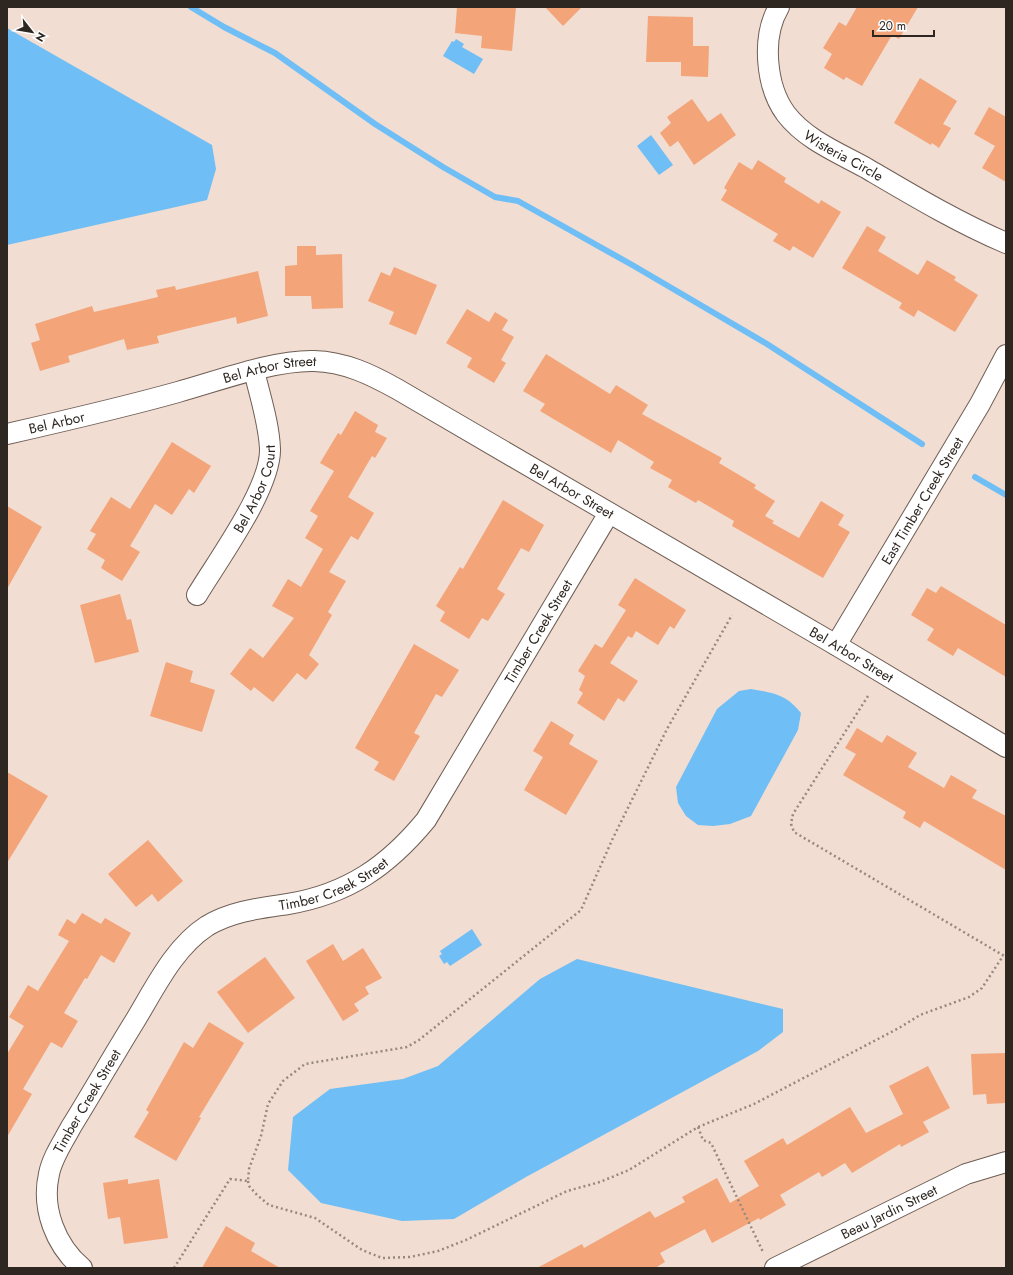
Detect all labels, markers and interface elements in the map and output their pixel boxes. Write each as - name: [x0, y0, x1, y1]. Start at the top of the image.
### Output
- north arrow: [12, 12, 52, 52]
- scale bar: [873, 12, 934, 38]
- text: 20 m: [879, 17, 906, 35]
- text: N: [31, 29, 50, 45]
- street label: Wisteria Circle: [800, 125, 887, 186]
- street label: Bel Arbor Street: [221, 351, 317, 388]
- street label: Bel Arbor: [27, 406, 87, 439]
- street label: East Timber Creek Street: [876, 433, 968, 568]
- street label: Bel Arbor Court: [228, 444, 280, 537]
- street label: Bel Arbor Street: [526, 458, 618, 524]
- street label: Timber Creek Street: [500, 575, 577, 687]
- street label: Bel Arbor Street: [806, 622, 898, 688]
- street label: Timber Creek Street: [278, 852, 393, 915]
- street label: Timber Creek Street: [48, 1045, 126, 1157]
- street label: Beau Jardin Street: [837, 1180, 941, 1244]

